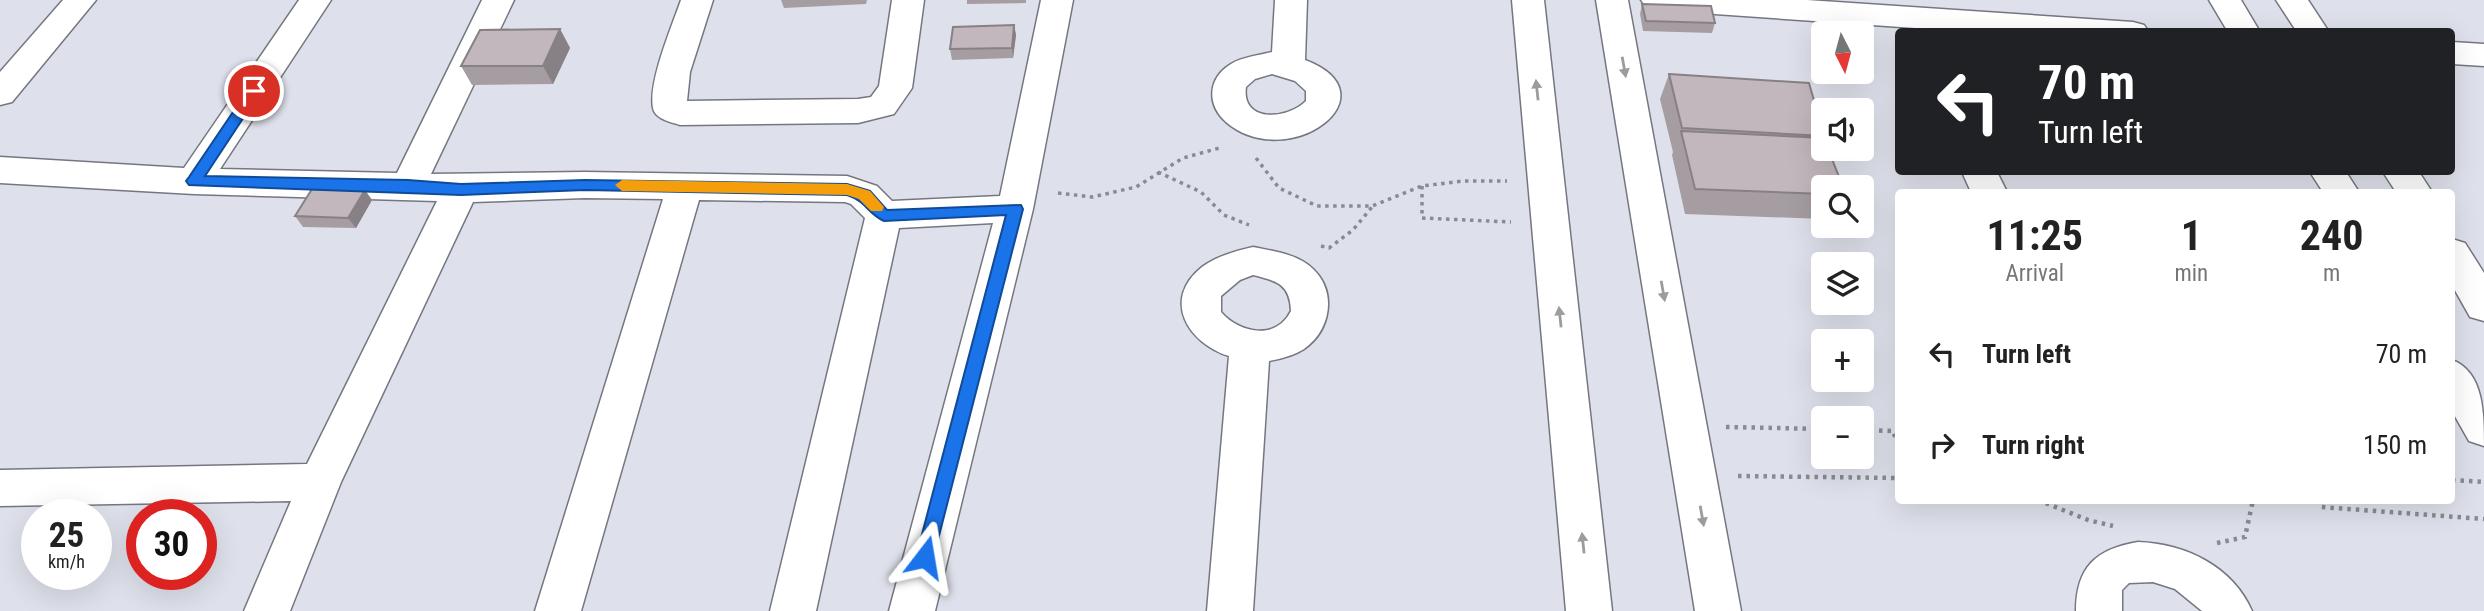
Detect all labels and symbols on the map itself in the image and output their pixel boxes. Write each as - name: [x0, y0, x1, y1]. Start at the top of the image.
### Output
- north arrow: [1811, 21, 1874, 84]
- one-way arrow: [1619, 56, 1630, 78]
- pin: [224, 61, 284, 121]
- one-way arrow: [1531, 79, 1542, 101]
- one-way arrow: [1658, 280, 1669, 302]
- one-way arrow: [1554, 306, 1565, 328]
- speed limit sign: 30: [126, 499, 217, 590]
- one-way arrow: [1697, 505, 1708, 527]
- position arrow: [888, 520, 962, 594]
- one-way arrow: [1577, 532, 1588, 554]

